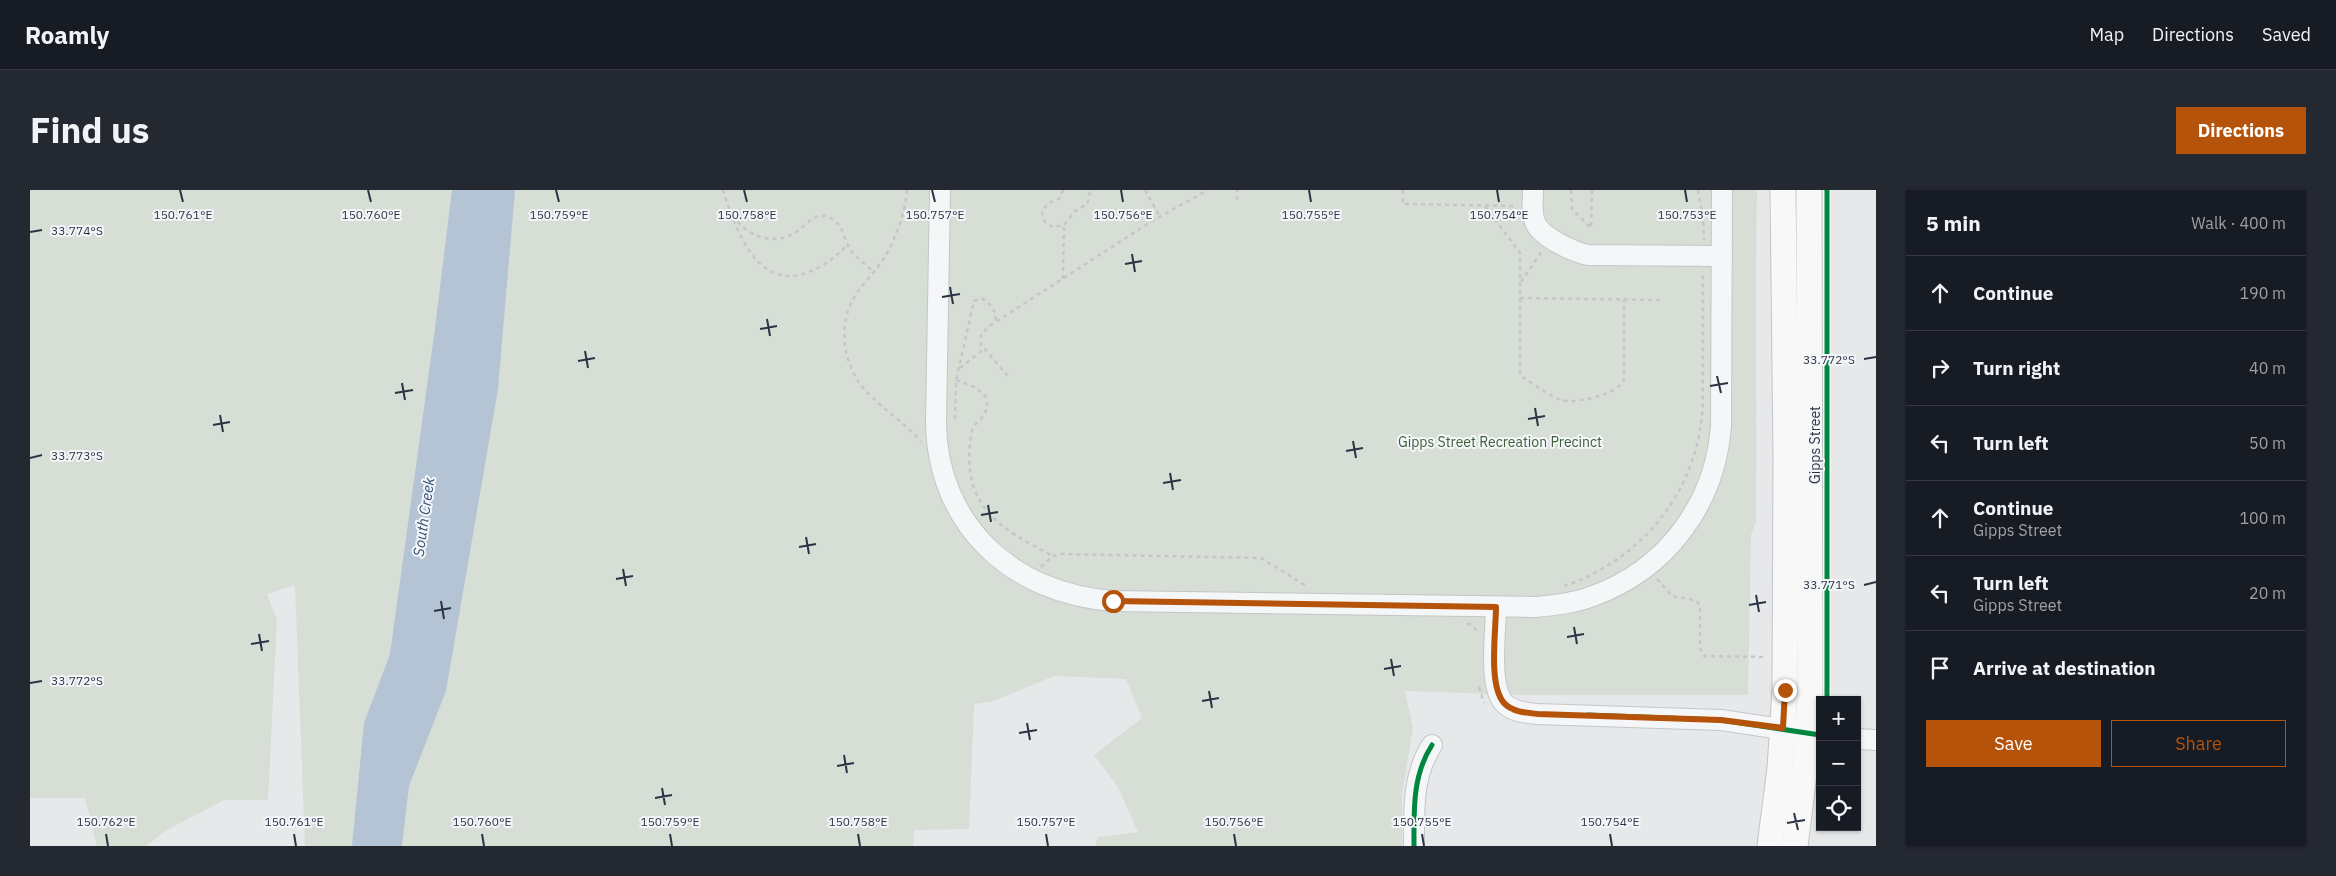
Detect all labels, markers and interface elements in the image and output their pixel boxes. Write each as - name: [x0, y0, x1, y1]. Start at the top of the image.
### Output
- text: Roamly: [25, 19, 109, 51]
- text: Map: [2089, 23, 2124, 46]
- text: Directions: [2152, 23, 2234, 46]
- text: Saved: [2262, 23, 2311, 46]
- text: Find us: [30, 107, 149, 153]
- button: Directions: [2176, 107, 2306, 154]
- text: 150.761°E: [153, 207, 213, 222]
- text: 150.760°E: [341, 207, 401, 222]
- text: 150.759°E: [529, 207, 589, 222]
- text: 150.758°E: [717, 207, 777, 222]
- text: 150.757°E: [905, 207, 965, 222]
- text: 150.756°E: [1093, 207, 1153, 222]
- text: 150.755°E: [1281, 207, 1341, 222]
- text: 150.754°E: [1469, 207, 1529, 222]
- text: 150.753°E: [1657, 207, 1717, 222]
- text: 5 min: [1926, 209, 1981, 237]
- text: Walk · 400 m: [2191, 213, 2286, 233]
- text: 33.774°S: [51, 223, 103, 238]
- icon: ahead: [1926, 279, 1954, 307]
- text: Continue: [1973, 281, 2053, 305]
- text: 190 m: [2239, 283, 2286, 303]
- text: 33.772°S: [1803, 352, 1855, 367]
- icon: right: [1926, 354, 1954, 382]
- text: Turn right: [1973, 356, 2060, 380]
- text: 40 m: [2249, 358, 2286, 378]
- street label: Gipps Street: [1806, 406, 1824, 484]
- icon: left: [1926, 429, 1954, 457]
- text: Turn left: [1973, 431, 2049, 455]
- park label: Gipps Street Recreation Precinct: [1398, 433, 1602, 451]
- text: 50 m: [2249, 433, 2286, 453]
- text: 33.773°S: [51, 448, 103, 463]
- water label: South Creek: [409, 476, 438, 558]
- text: Continue: [1973, 496, 2053, 520]
- icon: ahead: [1926, 504, 1954, 532]
- text: 100 m: [2239, 508, 2286, 528]
- text: Gipps Street: [1973, 520, 2062, 540]
- text: Turn left: [1973, 571, 2049, 595]
- text: 33.771°S: [1803, 577, 1855, 592]
- icon: left: [1926, 579, 1954, 607]
- text: 20 m: [2249, 583, 2286, 603]
- route start: [1102, 590, 1125, 613]
- text: Gipps Street: [1973, 595, 2062, 615]
- icon: arrive: [1926, 654, 1954, 682]
- text: Arrive at destination: [1973, 656, 2156, 680]
- text: 33.772°S: [51, 673, 103, 688]
- route end: [1774, 679, 1797, 702]
- map controls: [1816, 696, 1861, 831]
- button: +: [1816, 696, 1861, 741]
- button: Save: [1926, 720, 2101, 767]
- button: Share: [2111, 720, 2286, 767]
- button: −: [1816, 741, 1861, 786]
- button: locate: [1816, 786, 1861, 831]
- text: 150.762°E: [76, 814, 136, 829]
- text: 150.761°E: [264, 814, 324, 829]
- text: 150.760°E: [452, 814, 512, 829]
- text: 150.759°E: [640, 814, 700, 829]
- text: 150.758°E: [828, 814, 888, 829]
- text: 150.757°E: [1016, 814, 1076, 829]
- text: 150.756°E: [1204, 814, 1264, 829]
- text: 150.755°E: [1392, 814, 1452, 829]
- text: 150.754°E: [1580, 814, 1640, 829]

